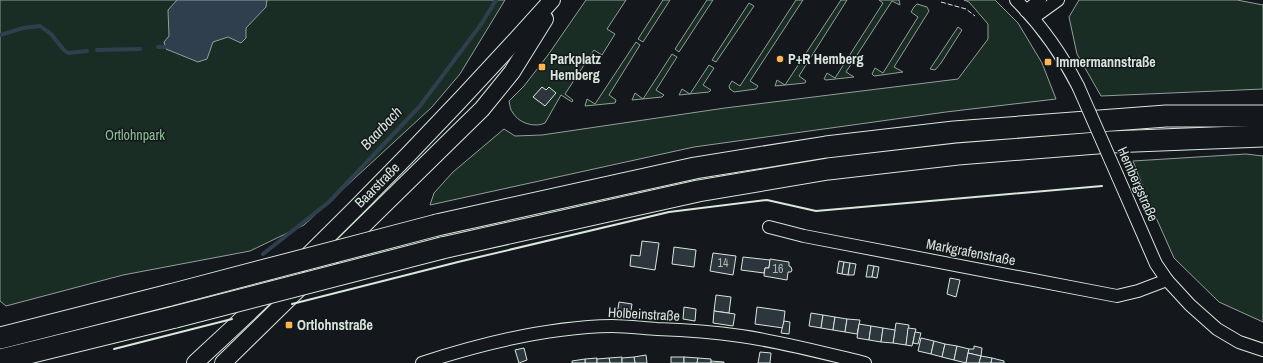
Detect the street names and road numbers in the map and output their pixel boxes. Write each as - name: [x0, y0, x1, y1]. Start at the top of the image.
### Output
- street label: Hembergstraße: [1114, 144, 1162, 224]
- street label: Baarstraße: [351, 159, 403, 211]
- street label: Markgrafenstraße: [925, 235, 1017, 269]
- street label: Holbeinstraße: [608, 303, 680, 325]

